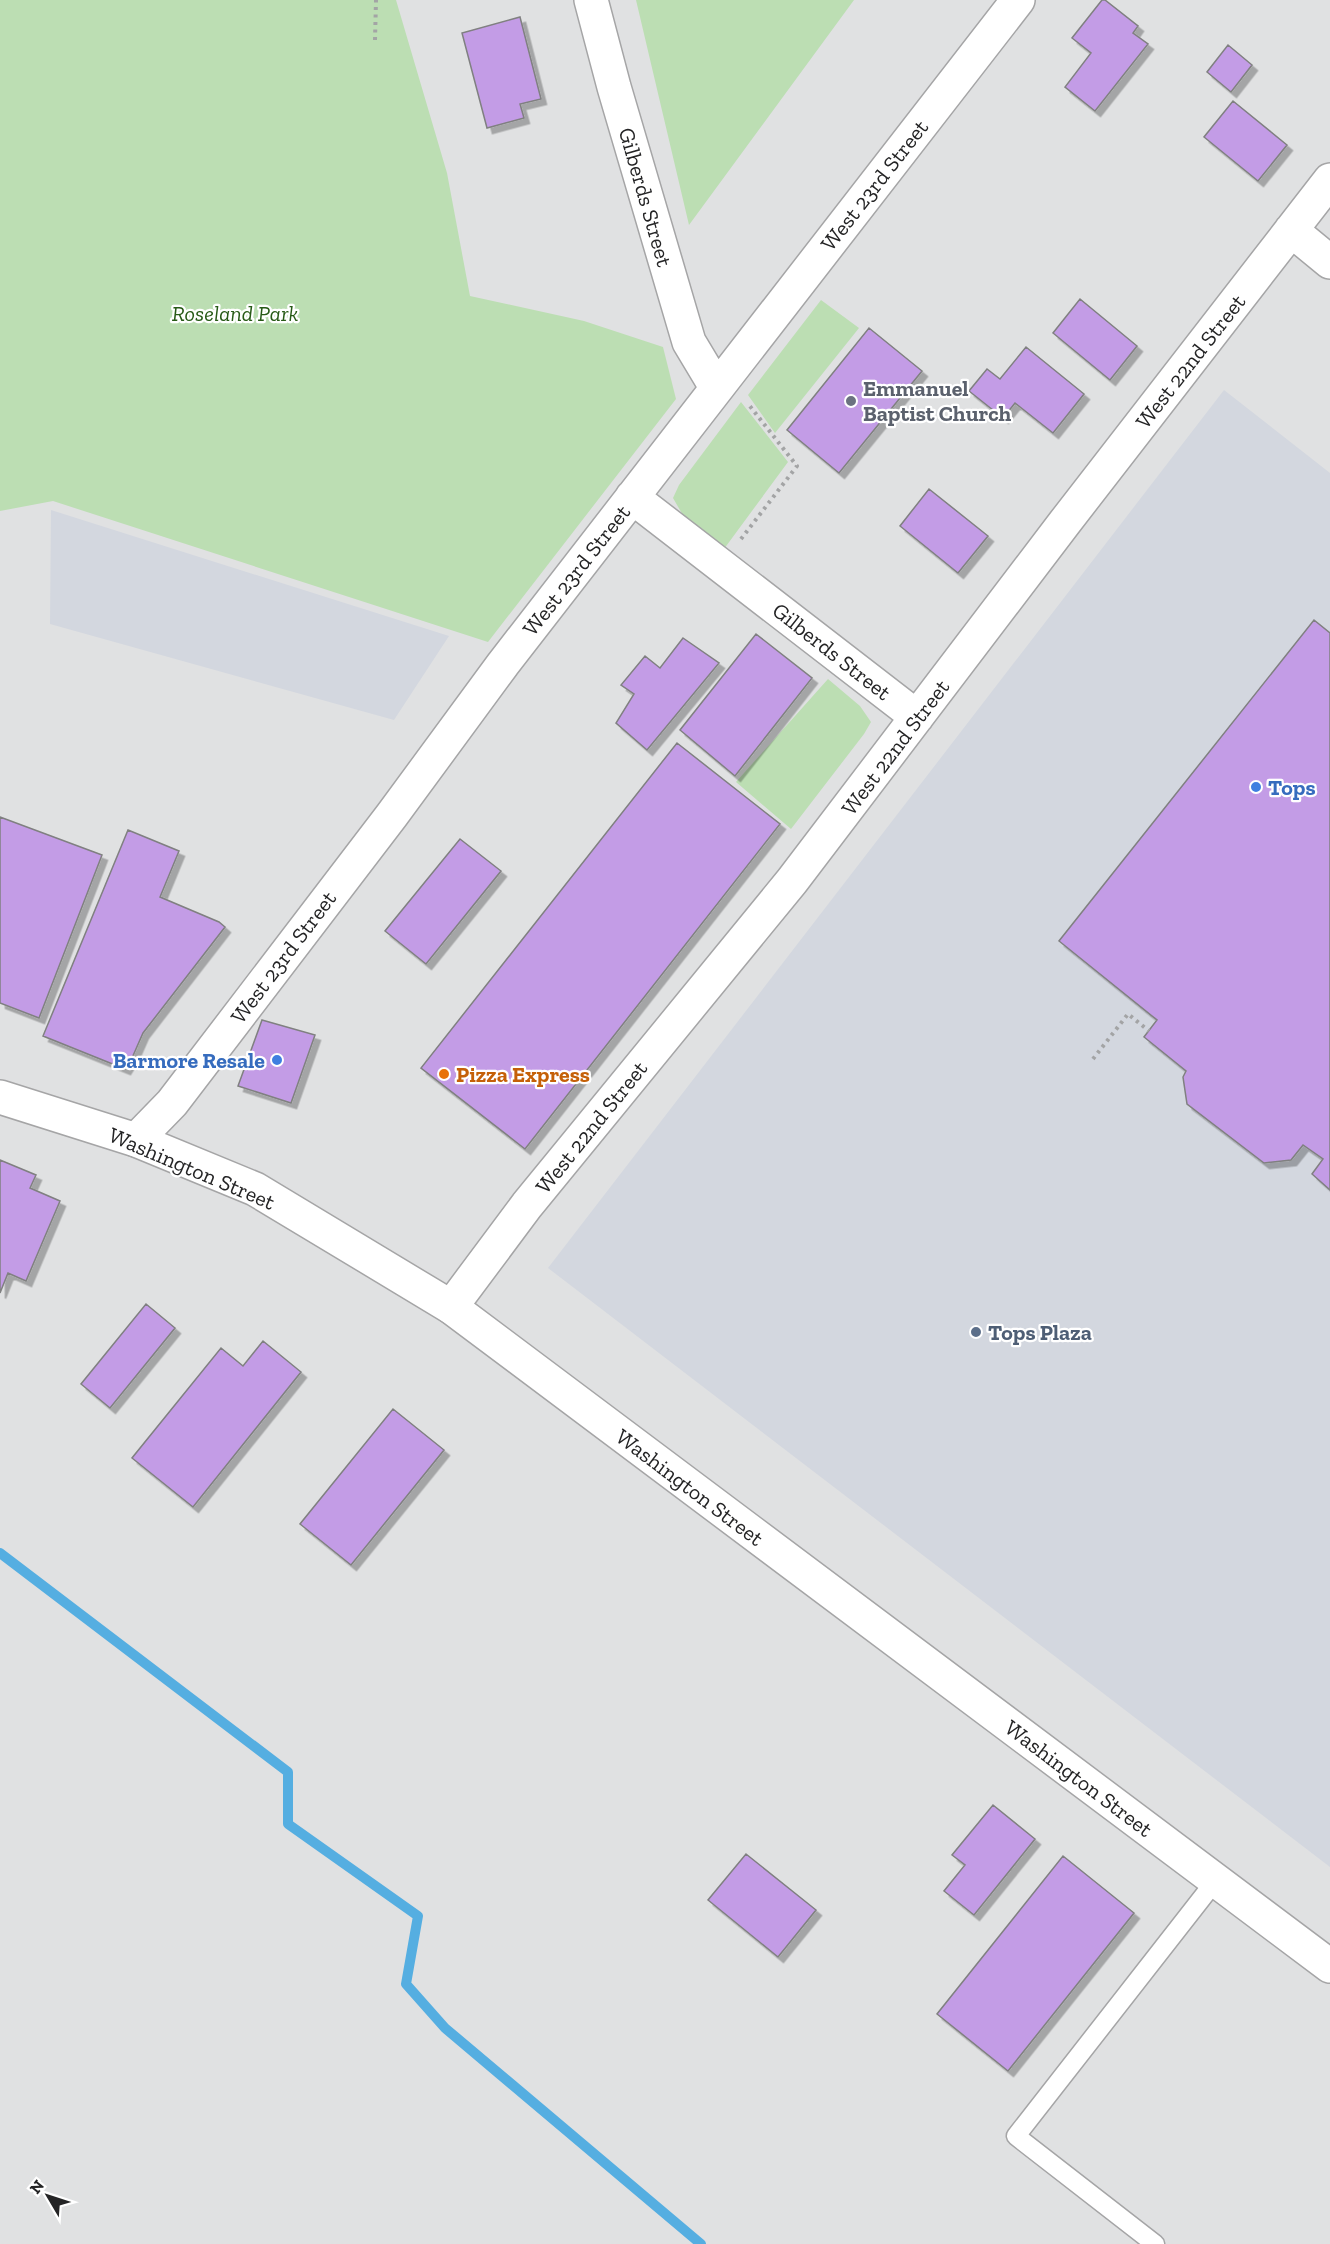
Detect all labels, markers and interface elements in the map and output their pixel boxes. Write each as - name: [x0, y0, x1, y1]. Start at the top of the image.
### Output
- street label: West 23rd Street: [815, 114, 935, 256]
- street label: Gilberds Street: [613, 125, 678, 270]
- street label: West 22nd Street: [1130, 288, 1252, 434]
- park label: Roseland Park: [172, 300, 299, 327]
- place label: Emmanuel Baptist Church: [863, 375, 1012, 427]
- marker: Emmanuel Baptist Church: [844, 394, 858, 408]
- street label: West 23rd Street: [517, 499, 637, 641]
- street label: Gilberds Street: [767, 597, 897, 707]
- street label: West 22nd Street: [836, 673, 956, 821]
- place label: Tops: [1268, 774, 1316, 801]
- marker: Tops: [1249, 780, 1263, 794]
- street label: West 23rd Street: [225, 885, 343, 1029]
- place label: Barmore Resale: [113, 1047, 265, 1074]
- marker: Barmore Resale: [270, 1053, 284, 1067]
- street label: West 22nd Street: [530, 1055, 654, 1199]
- place label: Pizza Express: [456, 1061, 590, 1088]
- marker: Pizza Express: [437, 1067, 451, 1081]
- street label: Washington Street: [105, 1121, 280, 1216]
- place label: Tops Plaza: [988, 1319, 1092, 1346]
- marker: Tops Plaza: [969, 1325, 983, 1339]
- street label: Washington Street: [610, 1423, 770, 1552]
- street label: Washington Street: [999, 1714, 1159, 1843]
- north arrow: [18, 2166, 78, 2226]
- text: N: [26, 2176, 48, 2198]

